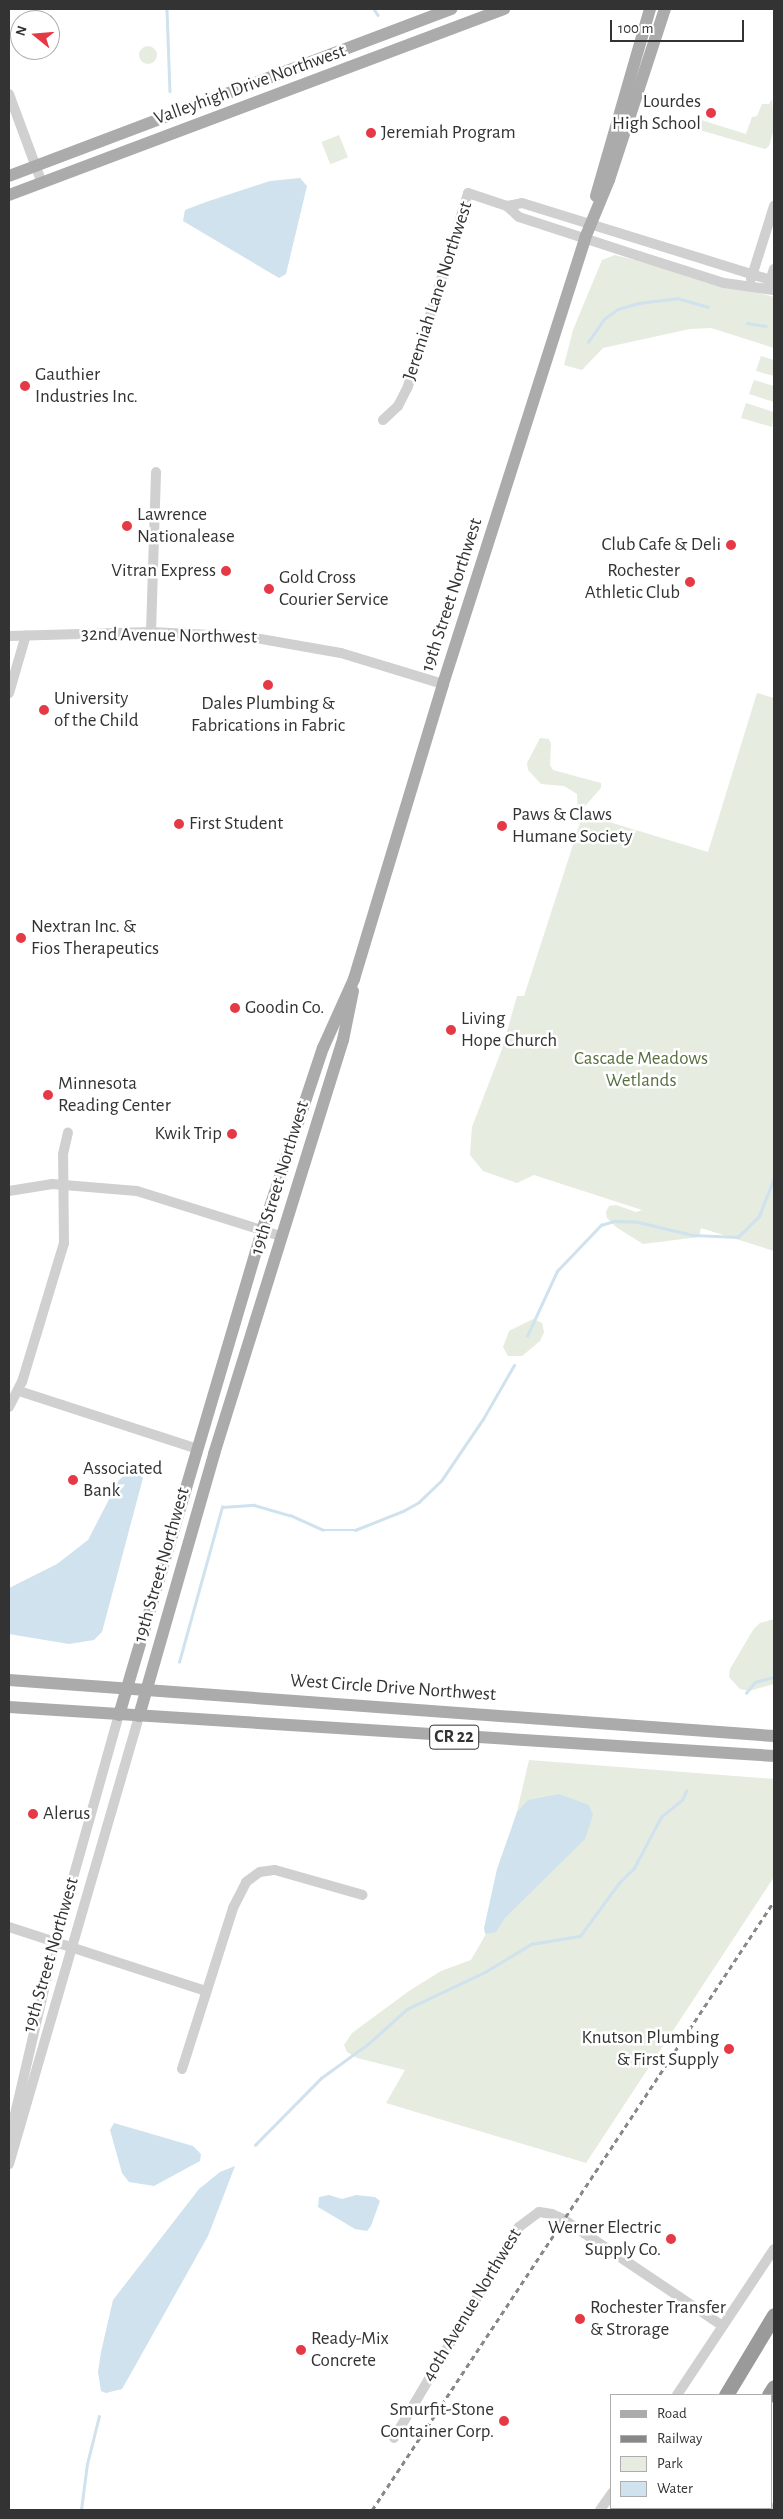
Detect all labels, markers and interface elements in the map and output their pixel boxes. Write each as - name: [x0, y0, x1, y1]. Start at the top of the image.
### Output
- north arrow: [10, 10, 60, 60]
- scale bar: [613, 10, 747, 42]
- text: 100 m: [618, 21, 653, 36]
- text: N: [13, 24, 30, 38]
- street label: Valleyhigh Drive Northwest: [151, 40, 349, 130]
- place label: Lourdes High School: [612, 91, 701, 135]
- marker: Lourdes High School: [705, 107, 717, 119]
- place label: Jeremiah Program: [381, 122, 516, 144]
- marker: Jeremiah Program: [365, 127, 377, 139]
- street label: Jeremiah Lane Northwest: [398, 199, 478, 383]
- place label: Gauthier Industries Inc.: [35, 364, 138, 408]
- marker: Gauthier Industries Inc.: [19, 380, 31, 392]
- place label: Lawrence Nationalease: [137, 504, 235, 548]
- street label: 19th Street Northwest: [416, 515, 488, 675]
- marker: Lawrence Nationalease: [121, 520, 133, 532]
- place label: Club Cafe & Deli: [601, 534, 721, 556]
- marker: Club Cafe & Deli: [725, 539, 737, 551]
- place label: Vitran Express: [111, 560, 216, 582]
- place label: Rochester Athletic Club: [585, 560, 680, 604]
- marker: Vitran Express: [220, 565, 232, 577]
- place label: Gold Cross Courier Service: [279, 567, 389, 611]
- marker: Rochester Athletic Club: [684, 576, 696, 588]
- marker: Gold Cross Courier Service: [263, 583, 275, 595]
- street label: 32nd Avenue Northwest: [81, 623, 257, 649]
- marker: Dales Plumbing & Fabrications in Fabric: [262, 679, 274, 691]
- place label: University of the Child: [54, 688, 139, 732]
- place label: Dales Plumbing & Fabrications in Fabric: [191, 693, 345, 737]
- marker: University of the Child: [38, 704, 50, 716]
- place label: Paws & Claws Humane Society: [512, 804, 633, 848]
- place label: First Student: [189, 813, 283, 835]
- marker: First Student: [173, 818, 185, 830]
- marker: Paws & Claws Humane Society: [496, 820, 508, 832]
- place label: Nextran Inc. & Fios Therapeutics: [31, 916, 159, 960]
- marker: Nextran Inc. & Fios Therapeutics: [15, 932, 27, 944]
- place label: Goodin Co.: [245, 997, 324, 1019]
- marker: Goodin Co.: [229, 1002, 241, 1014]
- place label: Living Hope Church: [461, 1008, 557, 1052]
- marker: Living Hope Church: [445, 1024, 457, 1036]
- park label: Cascade Meadows Wetlands: [574, 1048, 708, 1092]
- place label: Minnesota Reading Center: [58, 1073, 171, 1117]
- marker: Minnesota Reading Center: [42, 1089, 54, 1101]
- street label: 19th Street Northwest: [246, 1098, 314, 1258]
- place label: Kwik Trip: [154, 1123, 222, 1145]
- marker: Kwik Trip: [226, 1128, 238, 1140]
- place label: Associated Bank: [83, 1458, 162, 1502]
- marker: Associated Bank: [67, 1474, 79, 1486]
- street label: 19th Street Northwest: [129, 1485, 195, 1645]
- street label: West Circle Drive Northwest: [289, 1669, 497, 1707]
- road number: CR 22: [429, 1721, 479, 1752]
- place label: Alerus: [43, 1803, 90, 1825]
- marker: Alerus: [27, 1808, 39, 1820]
- street label: 19th Street Northwest: [18, 1875, 84, 2035]
- place label: Knutson Plumbing & First Supply: [581, 2027, 719, 2071]
- marker: Knutson Plumbing & First Supply: [723, 2043, 735, 2055]
- place label: Werner Electric Supply Co.: [548, 2217, 661, 2261]
- street label: 40th Avenue Northwest: [417, 2224, 527, 2386]
- marker: Werner Electric Supply Co.: [665, 2233, 677, 2245]
- place label: Rochester Transfer & Strorage: [590, 2297, 726, 2341]
- marker: Rochester Transfer & Strorage: [574, 2313, 586, 2325]
- place label: Ready-Mix Concrete: [311, 2328, 389, 2372]
- marker: Ready-Mix Concrete: [295, 2344, 307, 2356]
- legend: [610, 2394, 773, 2509]
- place label: Smurfit-Stone Container Corp.: [380, 2399, 494, 2443]
- text: Road: [657, 2406, 687, 2421]
- marker: Smurfit-Stone Container Corp.: [498, 2415, 510, 2427]
- text: Railway: [657, 2431, 702, 2446]
- text: Park: [657, 2456, 683, 2471]
- text: Water: [657, 2481, 693, 2496]

